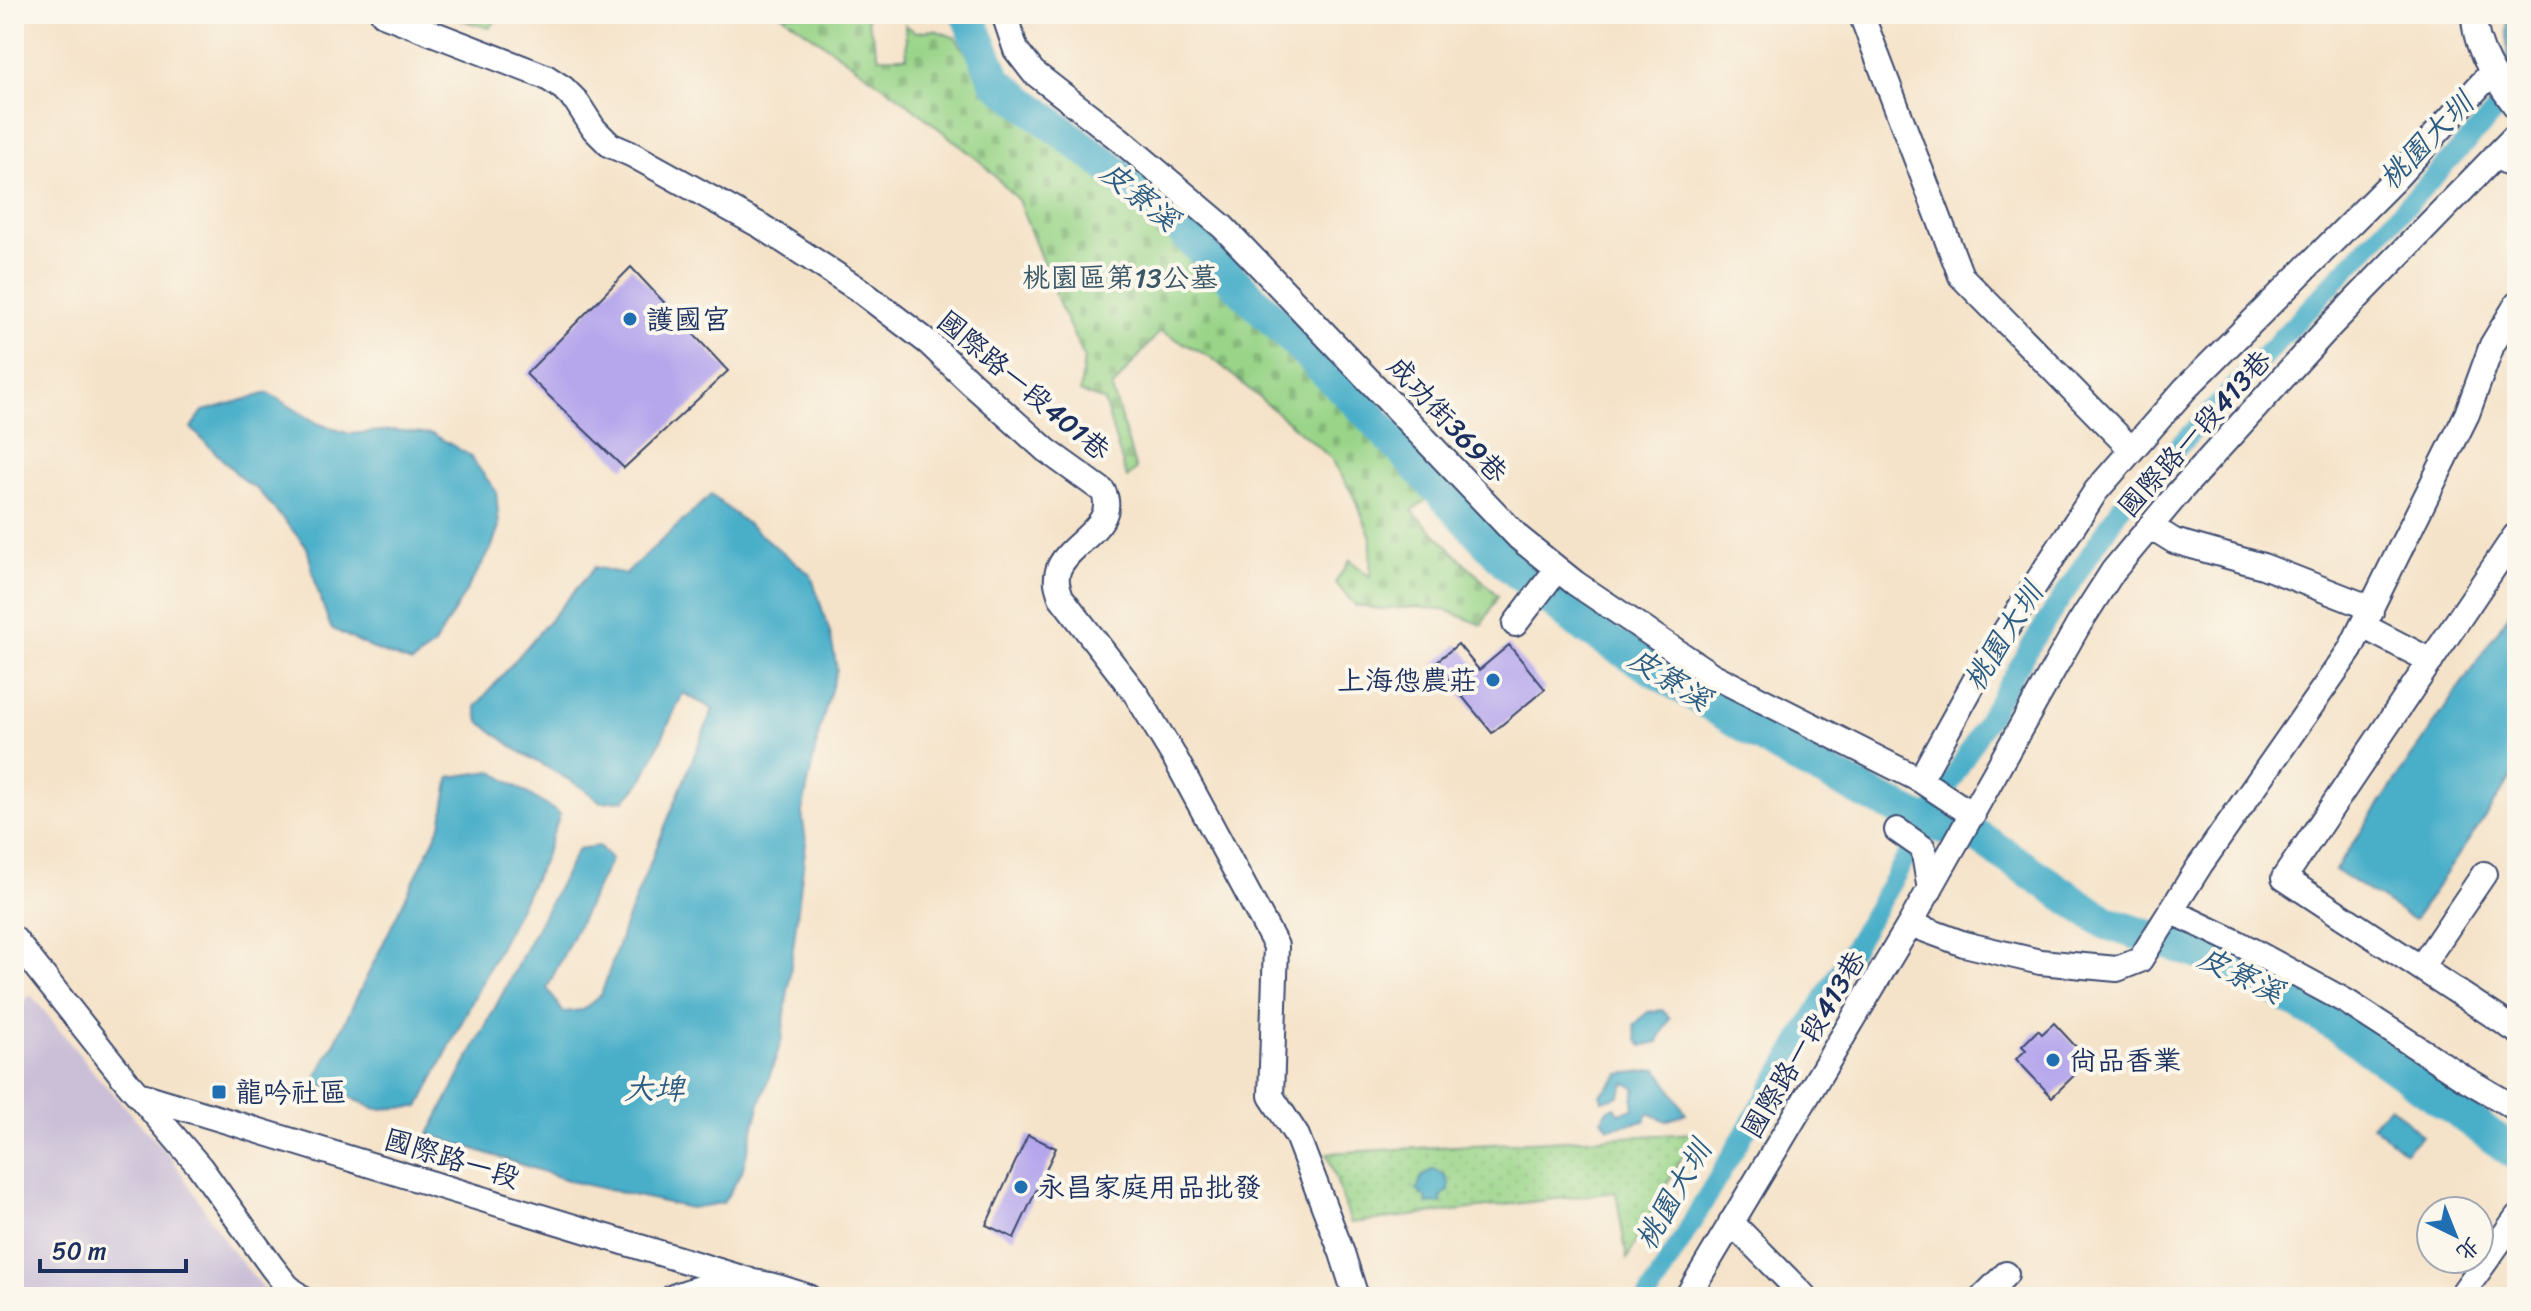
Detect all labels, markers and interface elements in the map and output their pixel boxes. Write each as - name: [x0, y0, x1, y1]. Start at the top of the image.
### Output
- water label: 桃園大圳: [2365, 77, 2489, 203]
- water label: 皮寮溪: [1088, 147, 1194, 247]
- park label: 桃園區第13公墓: [1022, 253, 1218, 302]
- place label: 護國宮: [646, 295, 730, 344]
- street label: 國際路一段401巷: [925, 297, 1123, 474]
- marker: 護國宮: [621, 310, 639, 328]
- street label: 國際路一段413巷: [2105, 337, 2284, 529]
- street label: 成功街369巷: [1375, 344, 1521, 495]
- water label: 桃園大圳: [1948, 569, 2059, 702]
- water label: 皮寮溪: [1618, 632, 1724, 727]
- place label: 上海怹農莊: [1337, 656, 1477, 705]
- marker: 上海怹農莊: [1484, 671, 1502, 689]
- water label: 皮寮溪: [2189, 931, 2295, 1020]
- street label: 國際路一段413巷: [1728, 940, 1880, 1148]
- place label: 尚品香業: [2069, 1036, 2181, 1085]
- marker: 尚品香業: [2044, 1051, 2062, 1069]
- water label: 大埤: [624, 1062, 687, 1116]
- place label: 龍吟社區: [235, 1068, 347, 1117]
- marker: 龍吟社區: [210, 1083, 228, 1101]
- street label: 國際路一段: [378, 1115, 526, 1202]
- water label: 桃園大圳: [1620, 1127, 1728, 1260]
- place label: 永昌家庭用品批發: [1037, 1163, 1261, 1212]
- marker: 永昌家庭用品批發: [1012, 1178, 1030, 1196]
- north arrow: [2415, 1195, 2495, 1275]
- scale bar: [40, 1223, 186, 1273]
- text: 北: [2447, 1227, 2490, 1271]
- text: 50 m: [52, 1230, 107, 1272]

